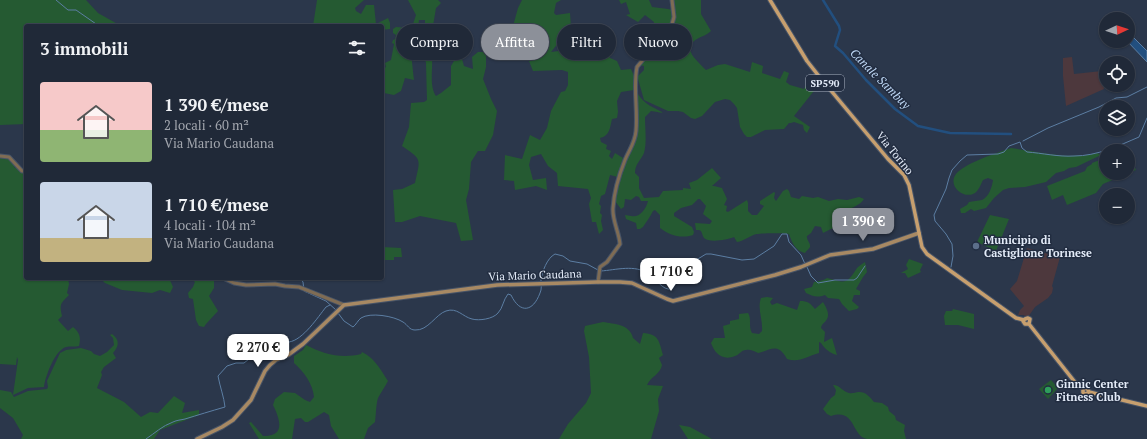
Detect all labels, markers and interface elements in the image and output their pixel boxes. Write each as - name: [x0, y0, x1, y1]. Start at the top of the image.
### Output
- north arrow: [1099, 12, 1135, 48]
- map controls: [1099, 12, 1135, 224]
- chip: Compra: [396, 24, 473, 60]
- chip: Affitta: [481, 24, 549, 60]
- chip: Filtri: [557, 24, 616, 60]
- chip: Nuovo: [624, 24, 692, 60]
- text: 3 immobili: [40, 37, 128, 60]
- icon: filters: [346, 37, 368, 59]
- water label: Canale Sambuy: [847, 45, 914, 112]
- button: locate: [1099, 56, 1135, 92]
- road number: SP590: [806, 75, 844, 91]
- text: 1 390 €/mese: [164, 93, 269, 116]
- icon: home: [72, 98, 120, 146]
- button: layers: [1099, 100, 1135, 136]
- text: 2 locali · 60 m²: [164, 116, 249, 134]
- street label: Via Torino: [873, 129, 917, 177]
- text: Via Mario Caudana: [164, 134, 274, 152]
- button: +: [1099, 144, 1135, 180]
- button: −: [1099, 188, 1135, 224]
- text: 1 710 €/mese: [164, 193, 269, 216]
- icon: home: [72, 198, 120, 246]
- pin: 1 390 €: [826, 208, 900, 242]
- text: 1 390 €: [841, 212, 885, 230]
- text: 4 locali · 104 m²: [164, 216, 256, 234]
- place label: Municipio di Castiglione Torinese: [984, 233, 1092, 260]
- text: Via Mario Caudana: [164, 234, 274, 252]
- marker: Municipio di Castiglione Torinese: [971, 241, 981, 251]
- pin: 1 710 €: [634, 258, 708, 292]
- text: 1 710 €: [649, 262, 693, 280]
- street label: Via Mario Caudana: [488, 266, 582, 284]
- pin: 2 270 €: [221, 334, 295, 368]
- text: 2 270 €: [236, 338, 280, 356]
- place label: Ginnic Center Fitness Club: [1056, 377, 1129, 404]
- marker: Ginnic Center Fitness Club: [1043, 385, 1053, 395]

